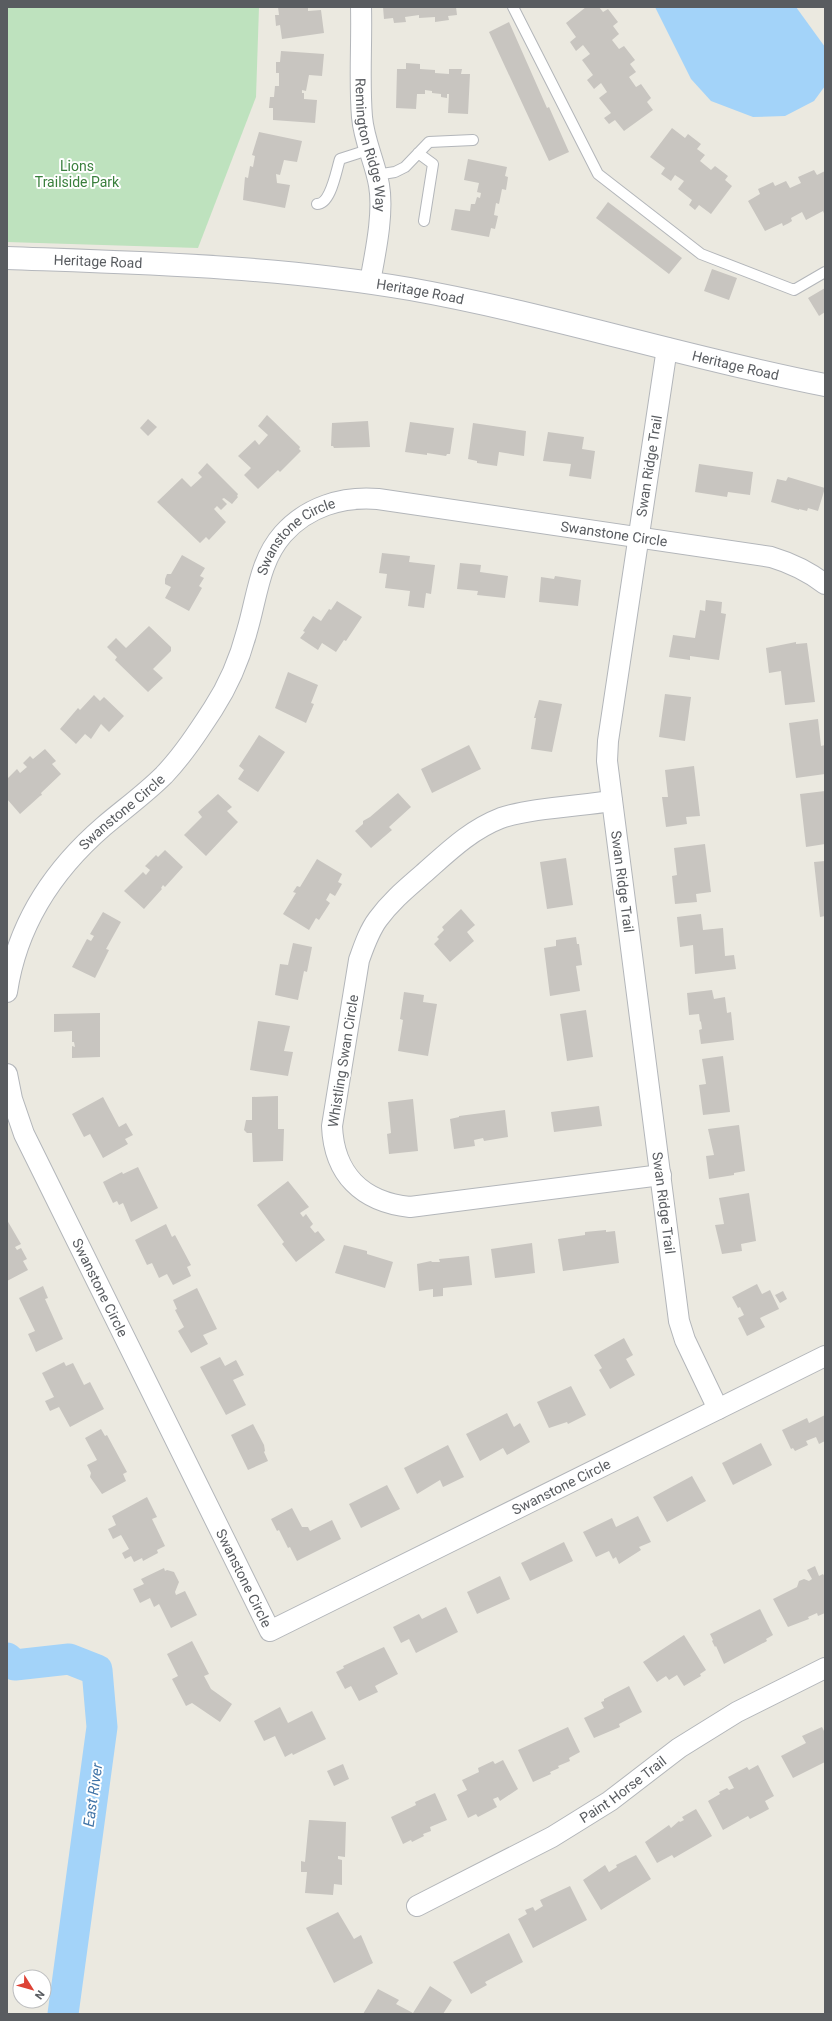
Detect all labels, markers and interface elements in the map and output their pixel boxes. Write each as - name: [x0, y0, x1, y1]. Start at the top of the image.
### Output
- street label: Remington Ridge Way: [353, 78, 389, 212]
- park label: Lions Trailside Park: [35, 158, 120, 190]
- street label: Heritage Road: [53, 252, 143, 271]
- street label: Heritage Road: [375, 276, 465, 307]
- street label: Heritage Road: [691, 347, 781, 383]
- street label: Swan Ridge Trail: [633, 414, 665, 518]
- street label: Swanstone Circle: [254, 495, 337, 577]
- street label: Swanstone Circle: [559, 518, 668, 550]
- street label: Swanstone Circle: [75, 771, 168, 853]
- street label: Swan Ridge Trail: [608, 830, 637, 934]
- street label: Whistling Swan Circle: [325, 993, 361, 1129]
- street label: Swan Ridge Trail: [649, 1151, 678, 1255]
- street label: Swanstone Circle: [69, 1236, 131, 1340]
- street label: Swanstone Circle: [509, 1456, 613, 1518]
- street label: Swanstone Circle: [213, 1526, 275, 1630]
- street label: Paint Horse Trail: [577, 1753, 669, 1826]
- water label: East River: [80, 1761, 107, 1828]
- north arrow: [12, 1969, 52, 2009]
- text: N: [32, 1988, 47, 2002]

